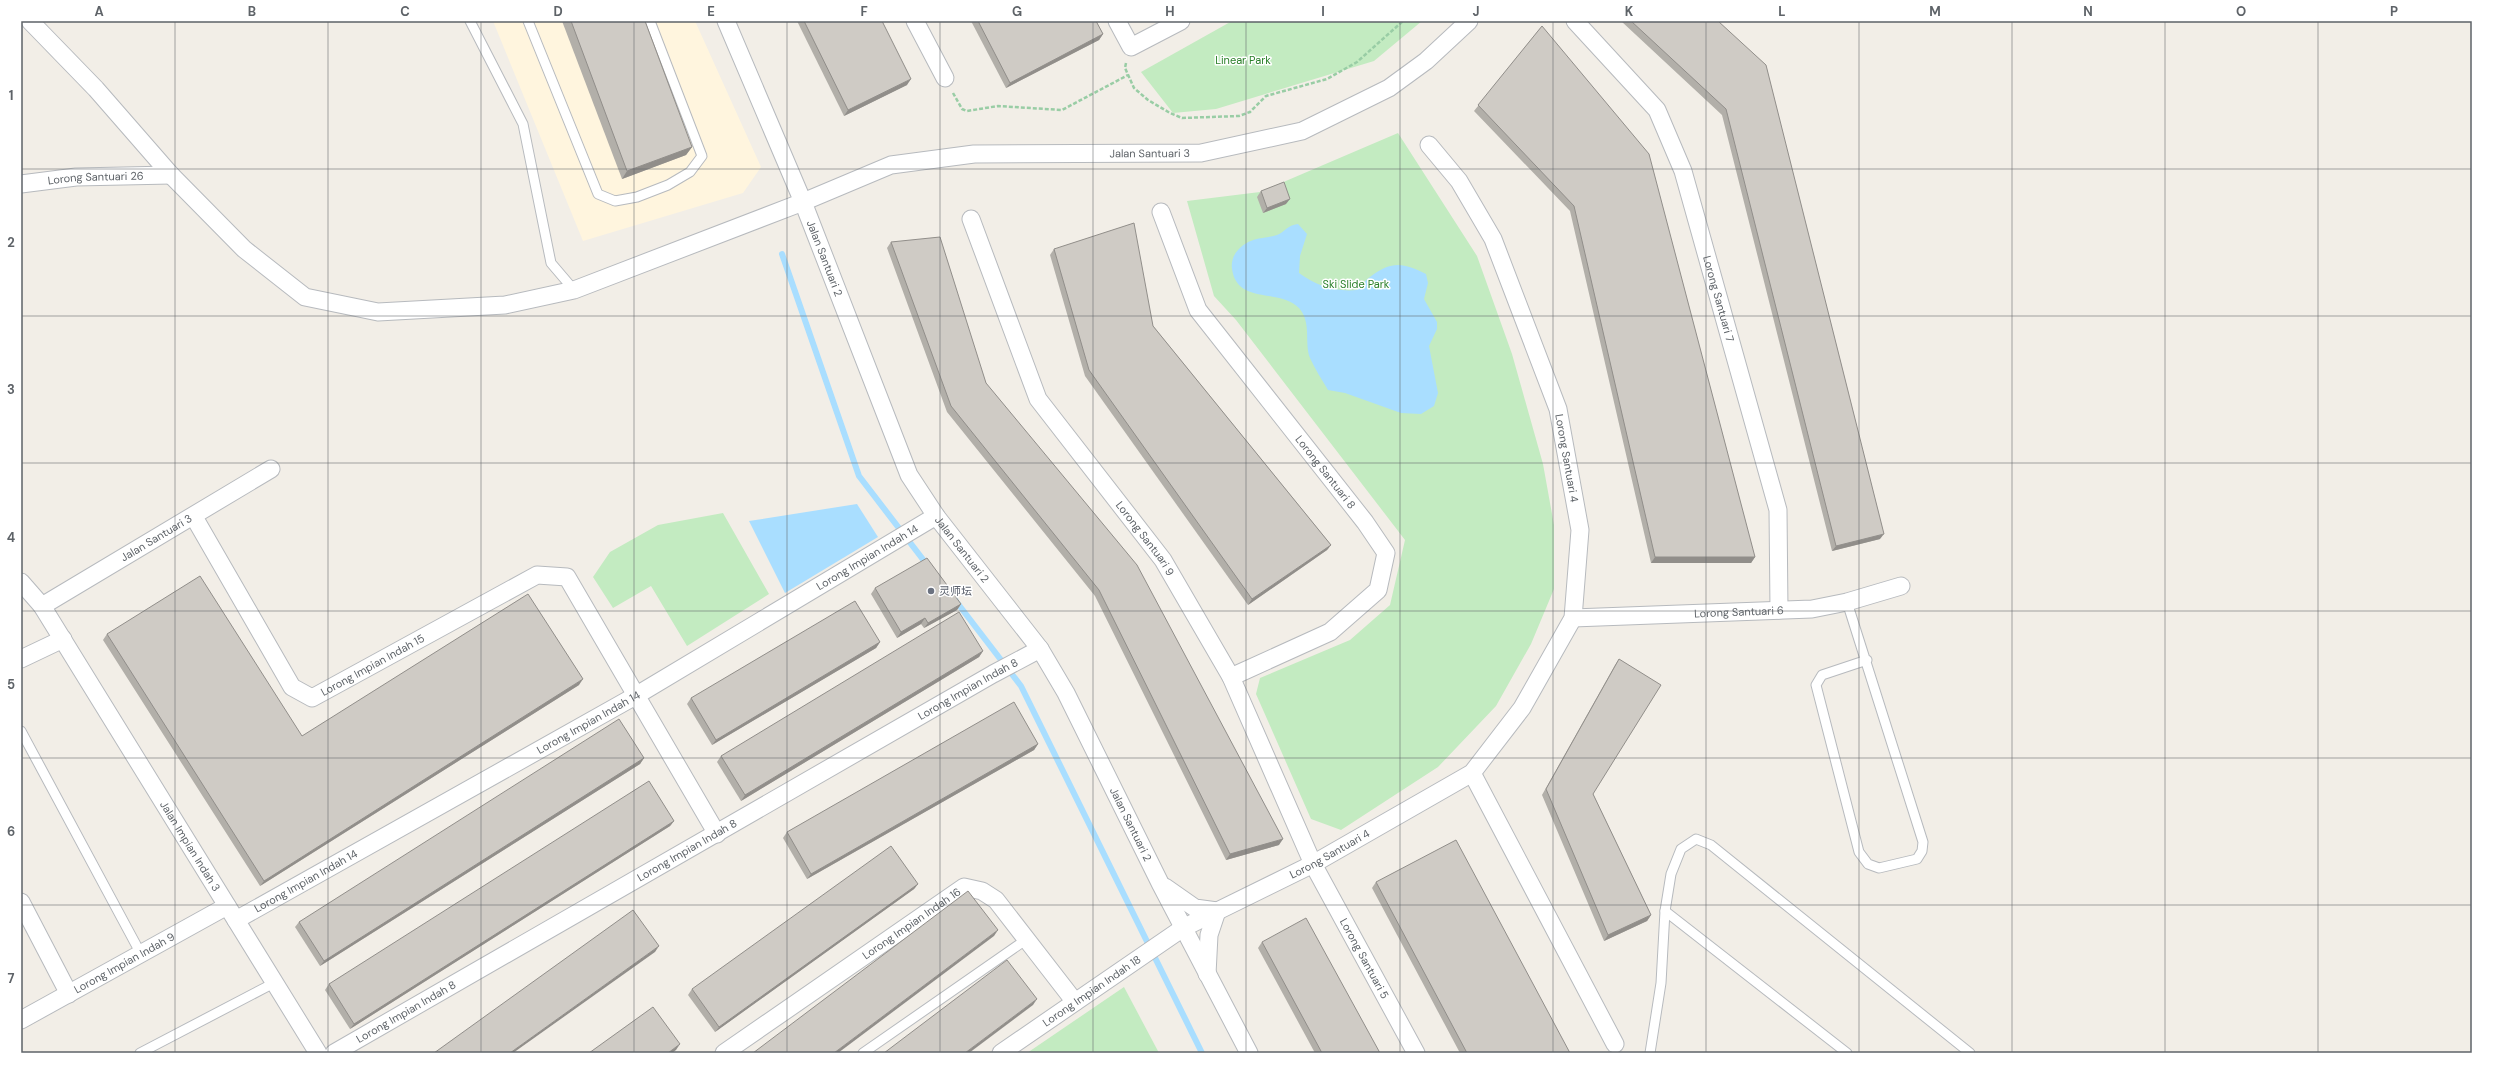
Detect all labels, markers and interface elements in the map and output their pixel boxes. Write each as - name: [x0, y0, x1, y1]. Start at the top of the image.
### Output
- text: A: [94, 3, 104, 20]
- text: B: [248, 3, 256, 20]
- text: C: [400, 3, 410, 20]
- text: D: [553, 3, 563, 20]
- text: E: [707, 3, 715, 20]
- text: F: [860, 3, 868, 20]
- text: G: [1012, 3, 1022, 20]
- text: H: [1165, 3, 1175, 20]
- text: I: [1321, 3, 1325, 20]
- text: J: [1472, 3, 1480, 20]
- text: K: [1625, 3, 1634, 20]
- text: L: [1778, 3, 1786, 20]
- text: M: [1929, 3, 1941, 20]
- text: N: [2083, 3, 2093, 20]
- text: O: [2236, 3, 2246, 20]
- text: P: [2390, 3, 2398, 20]
- park label: Linear Park: [1215, 53, 1271, 67]
- text: 1: [9, 87, 13, 104]
- street label: Jalan Santuari 3: [1109, 146, 1190, 160]
- street label: Lorong Santuari 26: [47, 169, 144, 188]
- street label: Jalan Santuari 2: [804, 218, 846, 298]
- text: 2: [7, 234, 15, 251]
- street label: Lorong Santuari 7: [1700, 254, 1738, 343]
- park label: Ski Slide Park: [1323, 277, 1390, 291]
- text: 3: [7, 381, 15, 398]
- street label: Lorong Santuari 4: [1552, 413, 1582, 504]
- street label: Lorong Santuari 8: [1292, 432, 1359, 512]
- street label: Lorong Santuari 9: [1113, 498, 1178, 578]
- street label: Jalan Santuari 3: [118, 511, 194, 564]
- street label: Jalan Santuari 2: [932, 513, 992, 585]
- street label: Lorong Impian Indah 14: [814, 521, 921, 593]
- text: 4: [7, 529, 15, 546]
- place label: 灵师坛: [939, 584, 972, 598]
- marker: 灵师坛: [926, 586, 936, 596]
- street label: Lorong Santuari 6: [1694, 603, 1784, 620]
- street label: Lorong Impian Indah 15: [318, 631, 427, 699]
- street label: Lorong Impian Indah 8: [915, 655, 1020, 723]
- text: 5: [7, 676, 15, 693]
- street label: Lorong Impian Indah 14: [534, 688, 643, 757]
- street label: Jalan Santuari 2: [1107, 785, 1155, 863]
- street label: Jalan Impian Indah 3: [157, 798, 223, 894]
- street label: Lorong Impian Indah 8: [634, 816, 739, 884]
- text: 6: [7, 823, 15, 840]
- street label: Lorong Santuari 4: [1287, 826, 1372, 882]
- street label: Lorong Impian Indah 14: [252, 846, 360, 915]
- street label: Lorong Impian Indah 16: [860, 884, 963, 962]
- street label: Lorong Santuari 5: [1337, 916, 1392, 1001]
- street label: Lorong Impian Indah 9: [71, 929, 177, 996]
- street label: Lorong Impian Indah 18: [1040, 952, 1144, 1029]
- text: 7: [8, 970, 15, 987]
- street label: Lorong Impian Indah 8: [354, 977, 458, 1046]

